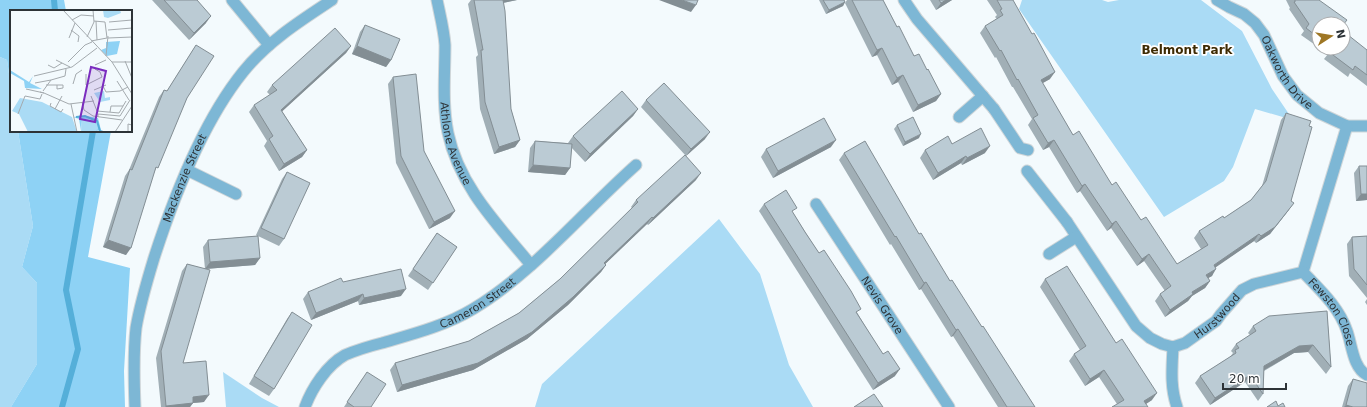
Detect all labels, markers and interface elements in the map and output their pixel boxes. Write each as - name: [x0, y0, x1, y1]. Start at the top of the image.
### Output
- inset map: [10, 10, 132, 132]
- north arrow: [1311, 16, 1351, 56]
- text: N: [1333, 28, 1348, 40]
- street label: Oakworth Drive: [1258, 34, 1315, 112]
- district label: Belmont Park: [1141, 43, 1234, 57]
- street label: Athlone Avenue: [437, 102, 474, 188]
- street label: Mackenzie Street: [161, 131, 210, 224]
- street label: Nevis Grove: [858, 274, 906, 337]
- street label: Cameron Street: [438, 275, 519, 331]
- street label: Fewston Close: [1305, 275, 1357, 347]
- street label: Hurstwood: [1192, 291, 1243, 341]
- scale bar: [1223, 365, 1286, 391]
- text: 20 m: [1229, 372, 1260, 386]

